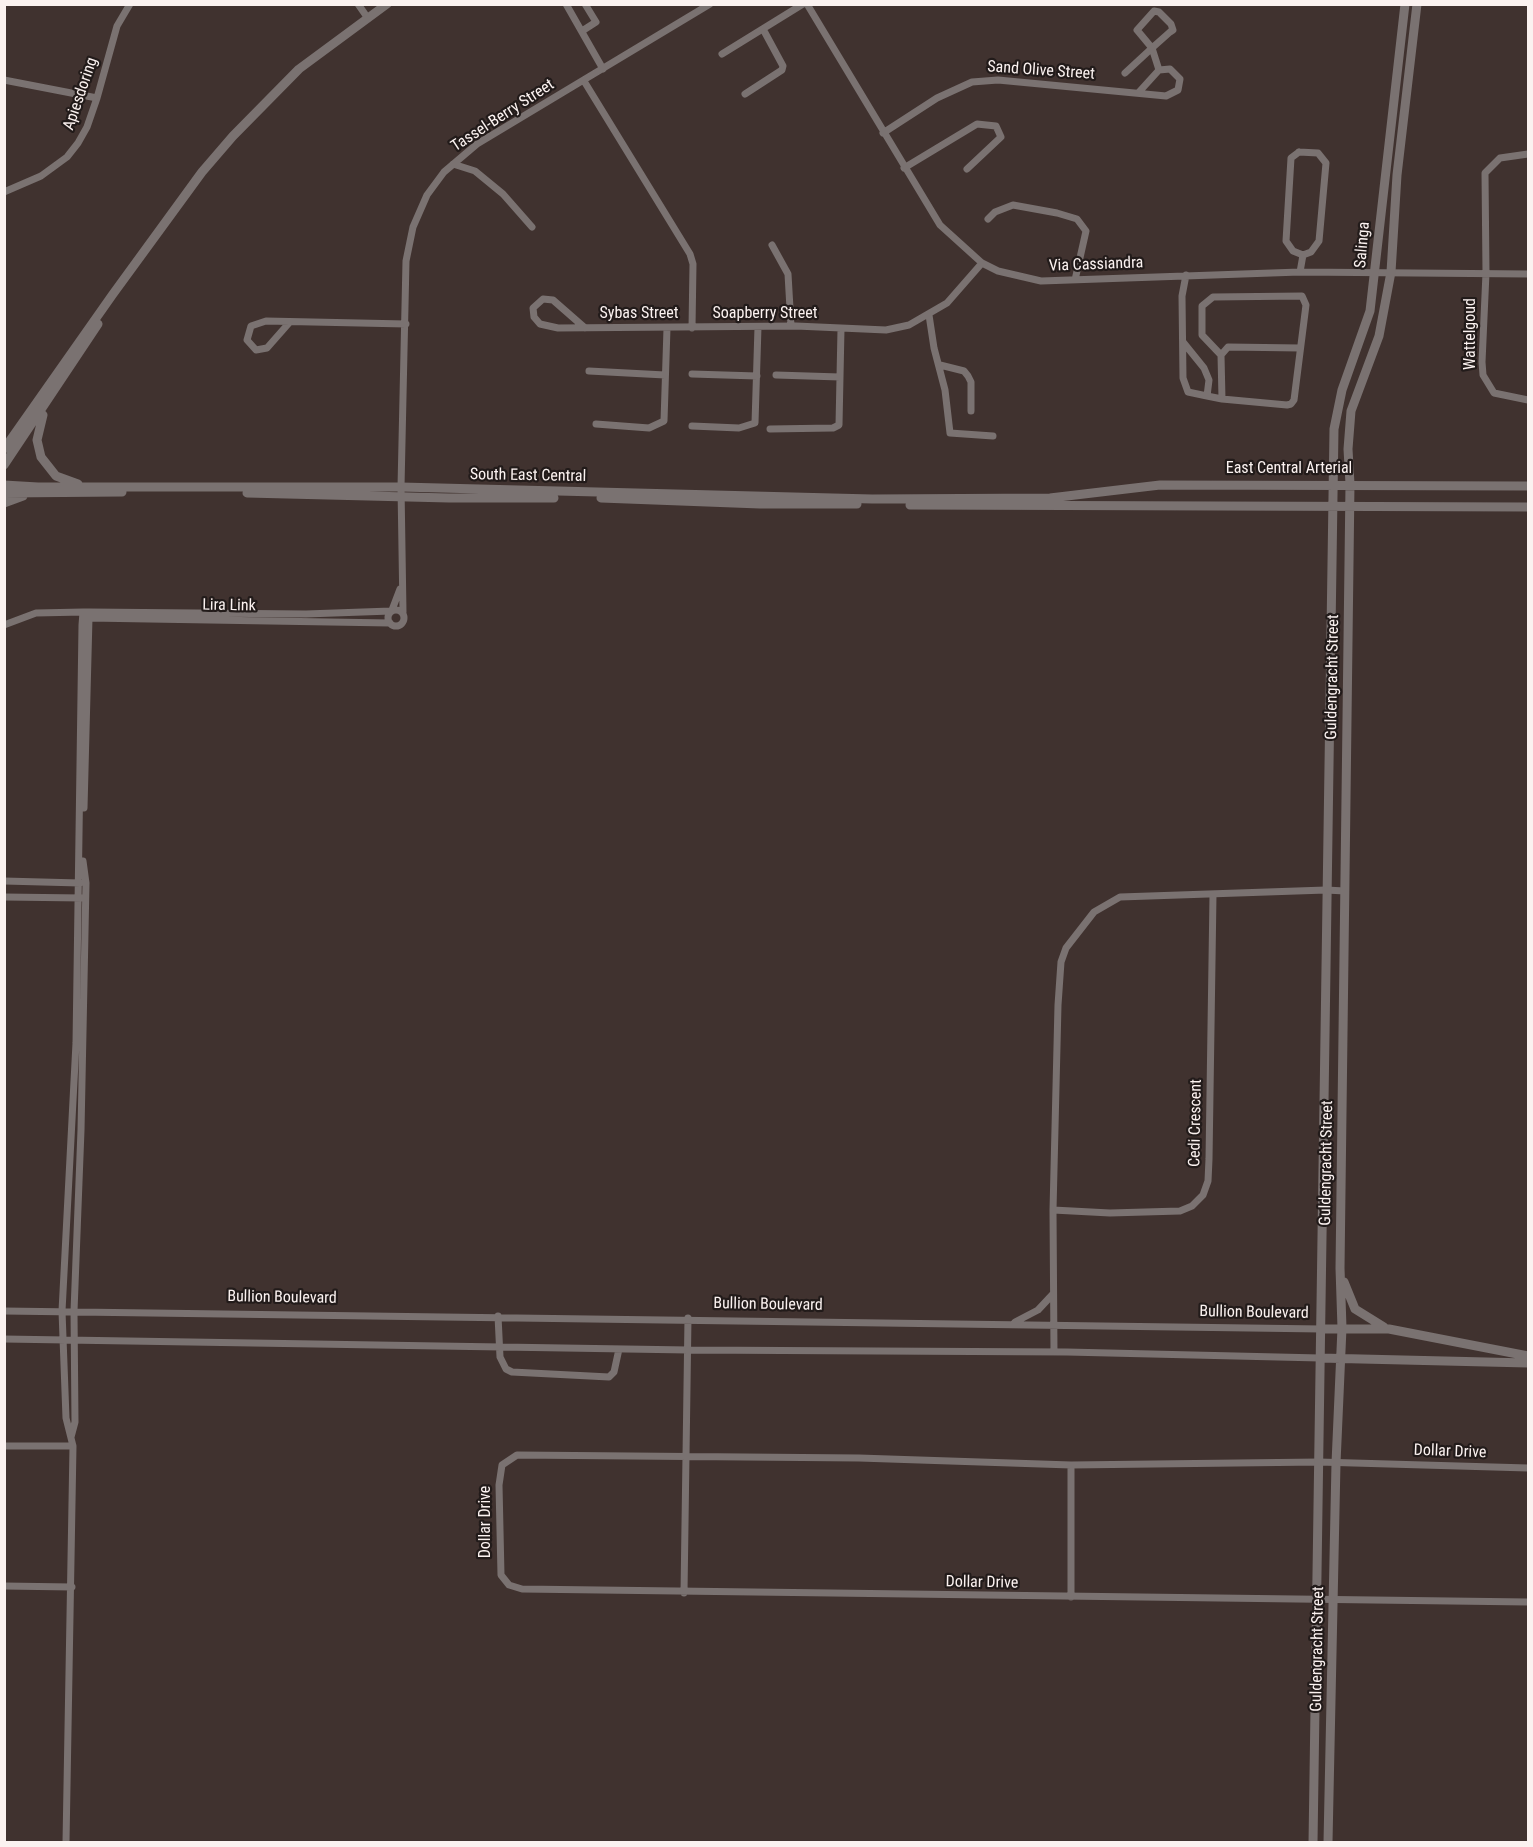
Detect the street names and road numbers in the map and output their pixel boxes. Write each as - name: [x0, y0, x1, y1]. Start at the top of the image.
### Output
- street label: Apiesdoring: [60, 55, 102, 133]
- street label: Sand Olive Street: [987, 58, 1095, 84]
- street label: Tassel-Berry Street: [448, 76, 558, 156]
- street label: Salinga: [1351, 221, 1375, 269]
- street label: Via Cassiandra: [1048, 254, 1144, 276]
- street label: Wattelgoud: [1461, 298, 1481, 370]
- street label: Sybas Street: [600, 304, 678, 324]
- street label: Soapberry Street: [713, 304, 817, 324]
- street label: East Central Arterial: [1226, 459, 1352, 479]
- street label: South East Central: [470, 465, 586, 487]
- street label: Lira Link: [202, 596, 256, 616]
- street label: Guldengracht Street: [1322, 614, 1344, 740]
- street label: Cedi Crescent: [1186, 1079, 1206, 1167]
- street label: Guldengracht Street: [1316, 1100, 1338, 1226]
- street label: Bullion Boulevard: [227, 1287, 337, 1309]
- street label: Bullion Boulevard: [713, 1294, 823, 1316]
- street label: Bullion Boulevard: [1199, 1302, 1309, 1324]
- street label: Dollar Drive: [1413, 1441, 1487, 1463]
- street label: Dollar Drive: [476, 1486, 496, 1558]
- street label: Dollar Drive: [946, 1573, 1018, 1593]
- street label: Guldengracht Street: [1307, 1586, 1329, 1712]

